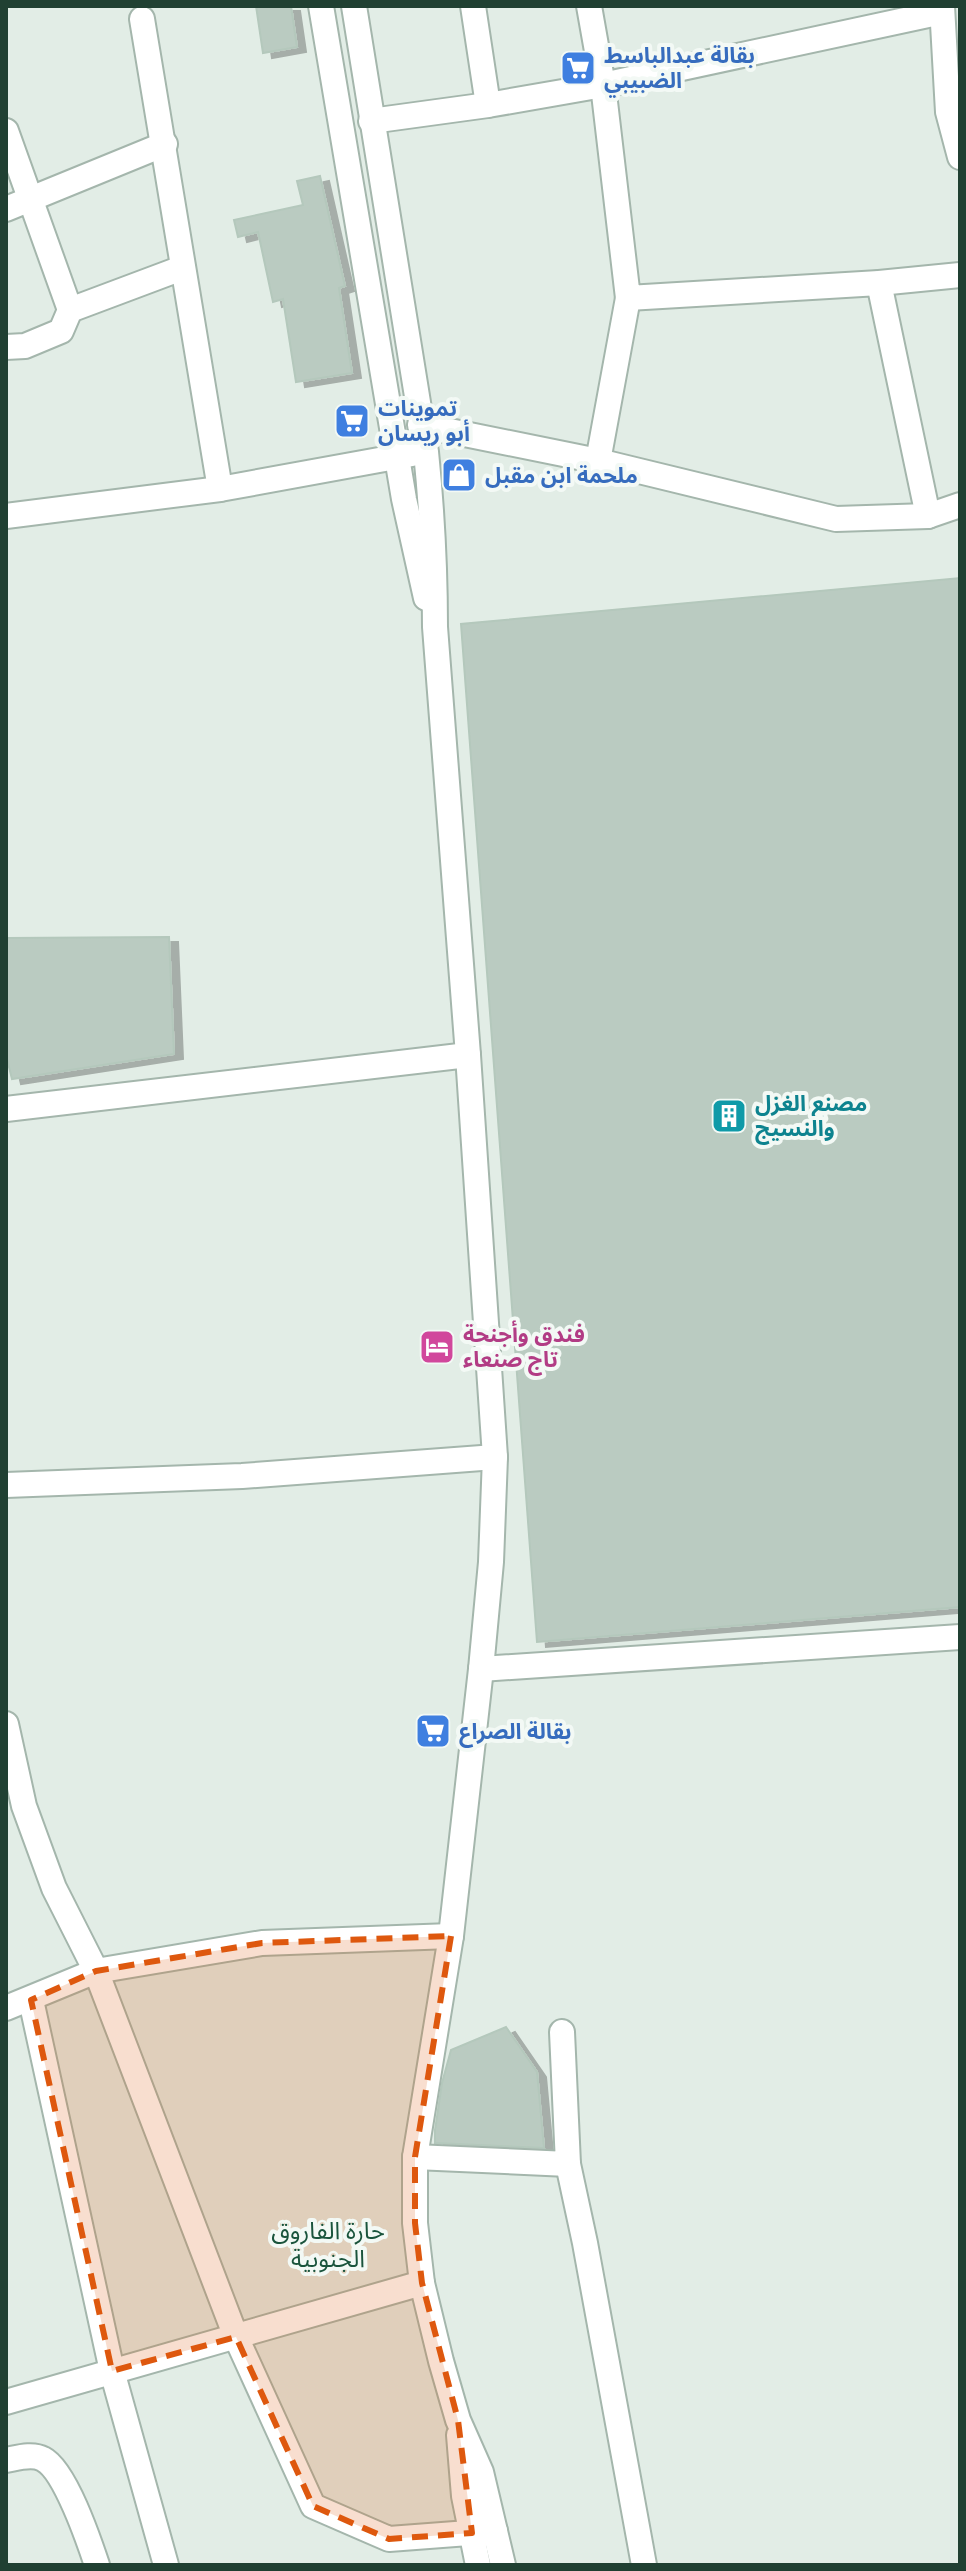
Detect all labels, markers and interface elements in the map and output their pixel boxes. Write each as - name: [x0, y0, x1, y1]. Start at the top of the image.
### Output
- place label: بقالة عبدالباسط الضبيبي: [604, 41, 755, 98]
- supermarket icon: بقالة عبدالباسط الضبيبي: [559, 49, 597, 87]
- place label: تموينات أبو ريسان: [378, 394, 470, 447]
- supermarket icon: تموينات أبو ريسان: [333, 402, 371, 440]
- shop icon: ملحمة ابن مقبل: [440, 456, 478, 494]
- place label: ملحمة ابن مقبل: [485, 461, 638, 488]
- place label: مصنع الغزل والنسيج: [755, 1089, 867, 1145]
- building icon: مصنع الغزل والنسيج: [710, 1097, 748, 1135]
- place label: فندق وأجنحة تاج صنعاء: [463, 1320, 585, 1376]
- hotel icon: فندق وأجنحة تاج صنعاء: [418, 1328, 456, 1366]
- supermarket icon: بقالة الصراع: [414, 1712, 452, 1750]
- place label: بقالة الصراع: [459, 1717, 571, 1748]
- district label: حارة الفاروق الجنوبية: [271, 2215, 385, 2273]

